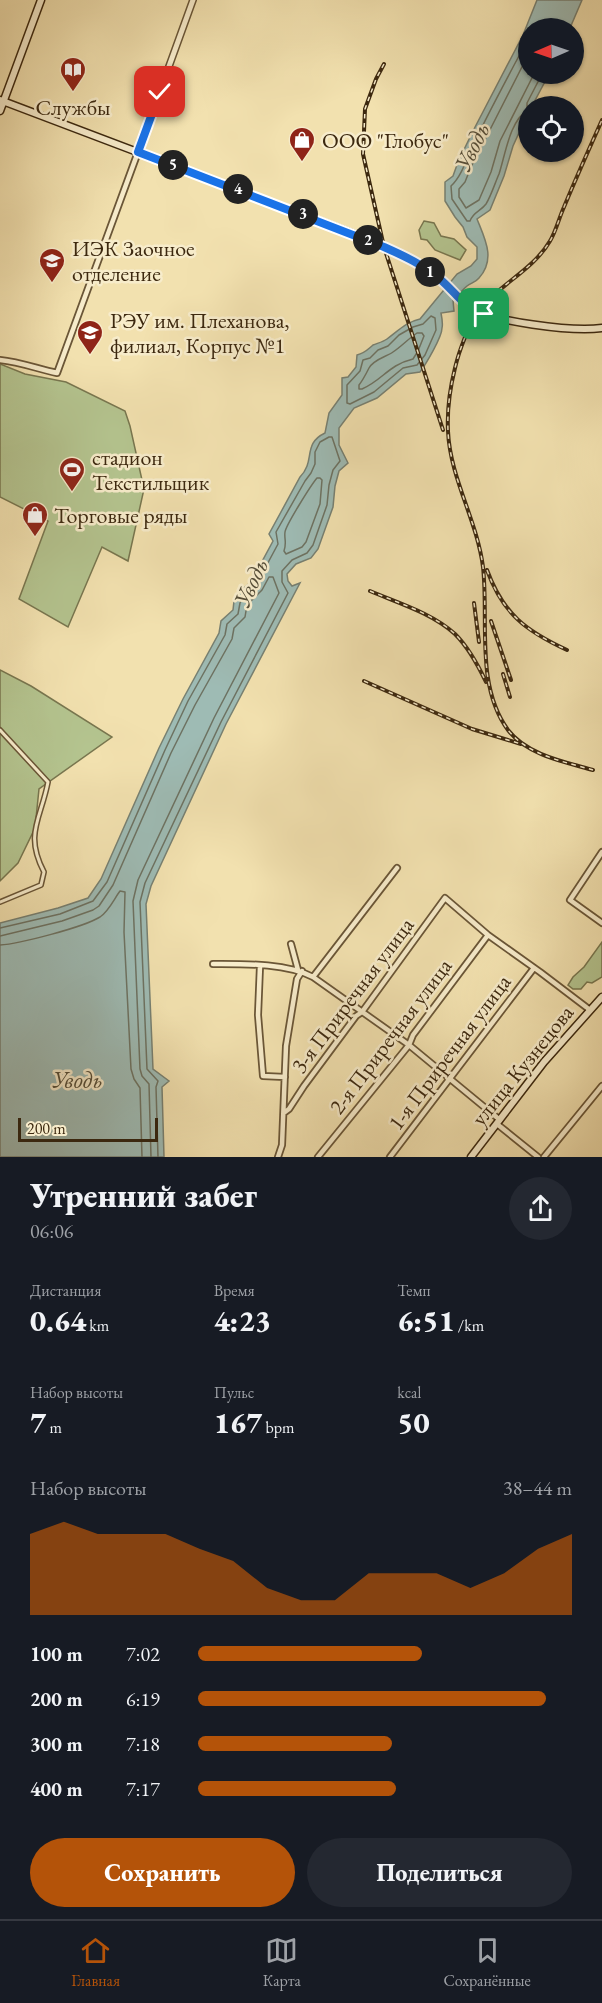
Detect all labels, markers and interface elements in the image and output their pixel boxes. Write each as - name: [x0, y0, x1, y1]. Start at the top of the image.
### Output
- north arrow: [518, 18, 584, 84]
- map controls: [518, 18, 584, 162]
- library icon: Службы: [58, 55, 88, 93]
- pin: [134, 66, 185, 117]
- icon: check: [143, 75, 176, 108]
- place label: Службы: [35, 93, 111, 122]
- button: locate: [518, 96, 584, 162]
- water label: Уводь: [447, 117, 497, 176]
- shop icon: ООО "Глобус": [287, 125, 317, 163]
- place label: ООО "Глобус": [322, 126, 449, 155]
- pin: 5: [158, 150, 188, 180]
- text: 5: [169, 154, 177, 175]
- pin: 4: [223, 174, 253, 204]
- text: 4: [234, 178, 242, 199]
- pin: 3: [288, 199, 318, 229]
- text: 3: [299, 203, 307, 224]
- pin: 2: [353, 225, 383, 255]
- text: 2: [364, 229, 372, 250]
- place label: ИЭК Заочное отделение: [72, 234, 195, 288]
- school or university icon: ИЭК Заочное отделение: [37, 246, 67, 284]
- pin: 1: [415, 257, 445, 287]
- text: 1: [426, 261, 434, 282]
- pin: [458, 288, 509, 339]
- icon: arrive: [467, 297, 500, 330]
- place label: РЭУ им. Плеханова, филиал, Корпус №1: [110, 306, 290, 360]
- school or university icon: РЭУ им. Плеханова, филиал, Корпус №1: [75, 318, 105, 356]
- place label: стадион Текстильщик: [92, 443, 210, 497]
- sports icon: стадион Текстильщик: [57, 455, 87, 493]
- shop icon: Торговые ряды: [20, 500, 50, 538]
- place label: Торговые ряды: [54, 501, 188, 530]
- water label: Уводь: [226, 553, 275, 612]
- street label: 3-я Приречная улица: [284, 911, 421, 1079]
- street label: 2-я Приречная улица: [322, 952, 459, 1120]
- street label: 1-я Приречная улица: [381, 968, 518, 1136]
- street label: улица Кузнецова: [465, 999, 580, 1132]
- water label: Уводь: [52, 1064, 102, 1095]
- scale bar: [18, 1115, 158, 1142]
- text: 200 m: [27, 1118, 66, 1139]
- text: Утренний забег: [30, 1174, 257, 1217]
- button: share: [509, 1177, 572, 1240]
- text: 06:06: [30, 1218, 73, 1244]
- text: Дистанция: [30, 1280, 101, 1301]
- text: Время: [214, 1280, 255, 1301]
- text: Темп: [397, 1280, 431, 1301]
- text: 0.64: [30, 1301, 86, 1340]
- text: 4:23: [214, 1301, 271, 1340]
- text: 6:51: [397, 1301, 455, 1340]
- text: km: [86, 1315, 109, 1336]
- text: /km: [455, 1315, 484, 1336]
- text: Набор высоты: [30, 1382, 123, 1403]
- text: Пульс: [214, 1382, 254, 1403]
- text: kcal: [397, 1382, 421, 1403]
- text: 7: [30, 1403, 46, 1442]
- text: 167: [214, 1403, 262, 1442]
- text: 50: [397, 1403, 430, 1442]
- text: m: [46, 1417, 62, 1438]
- text: bpm: [262, 1417, 294, 1438]
- text: Набор высоты: [30, 1475, 146, 1501]
- text: 38–44 m: [503, 1475, 572, 1501]
- text: 100 m: [30, 1641, 83, 1667]
- text: 7:02: [126, 1641, 160, 1667]
- text: 200 m: [30, 1686, 83, 1712]
- text: 6:19: [126, 1686, 160, 1712]
- text: 300 m: [30, 1731, 83, 1757]
- text: 7:18: [126, 1731, 160, 1757]
- text: 400 m: [30, 1776, 83, 1802]
- text: 7:17: [126, 1776, 160, 1802]
- button: Сохранить: [30, 1838, 295, 1907]
- button: Поделиться: [307, 1838, 572, 1907]
- tab: Главная: [71, 1934, 120, 1991]
- tab: Карта: [263, 1934, 301, 1991]
- tab: Сохранённые: [443, 1934, 531, 1991]

